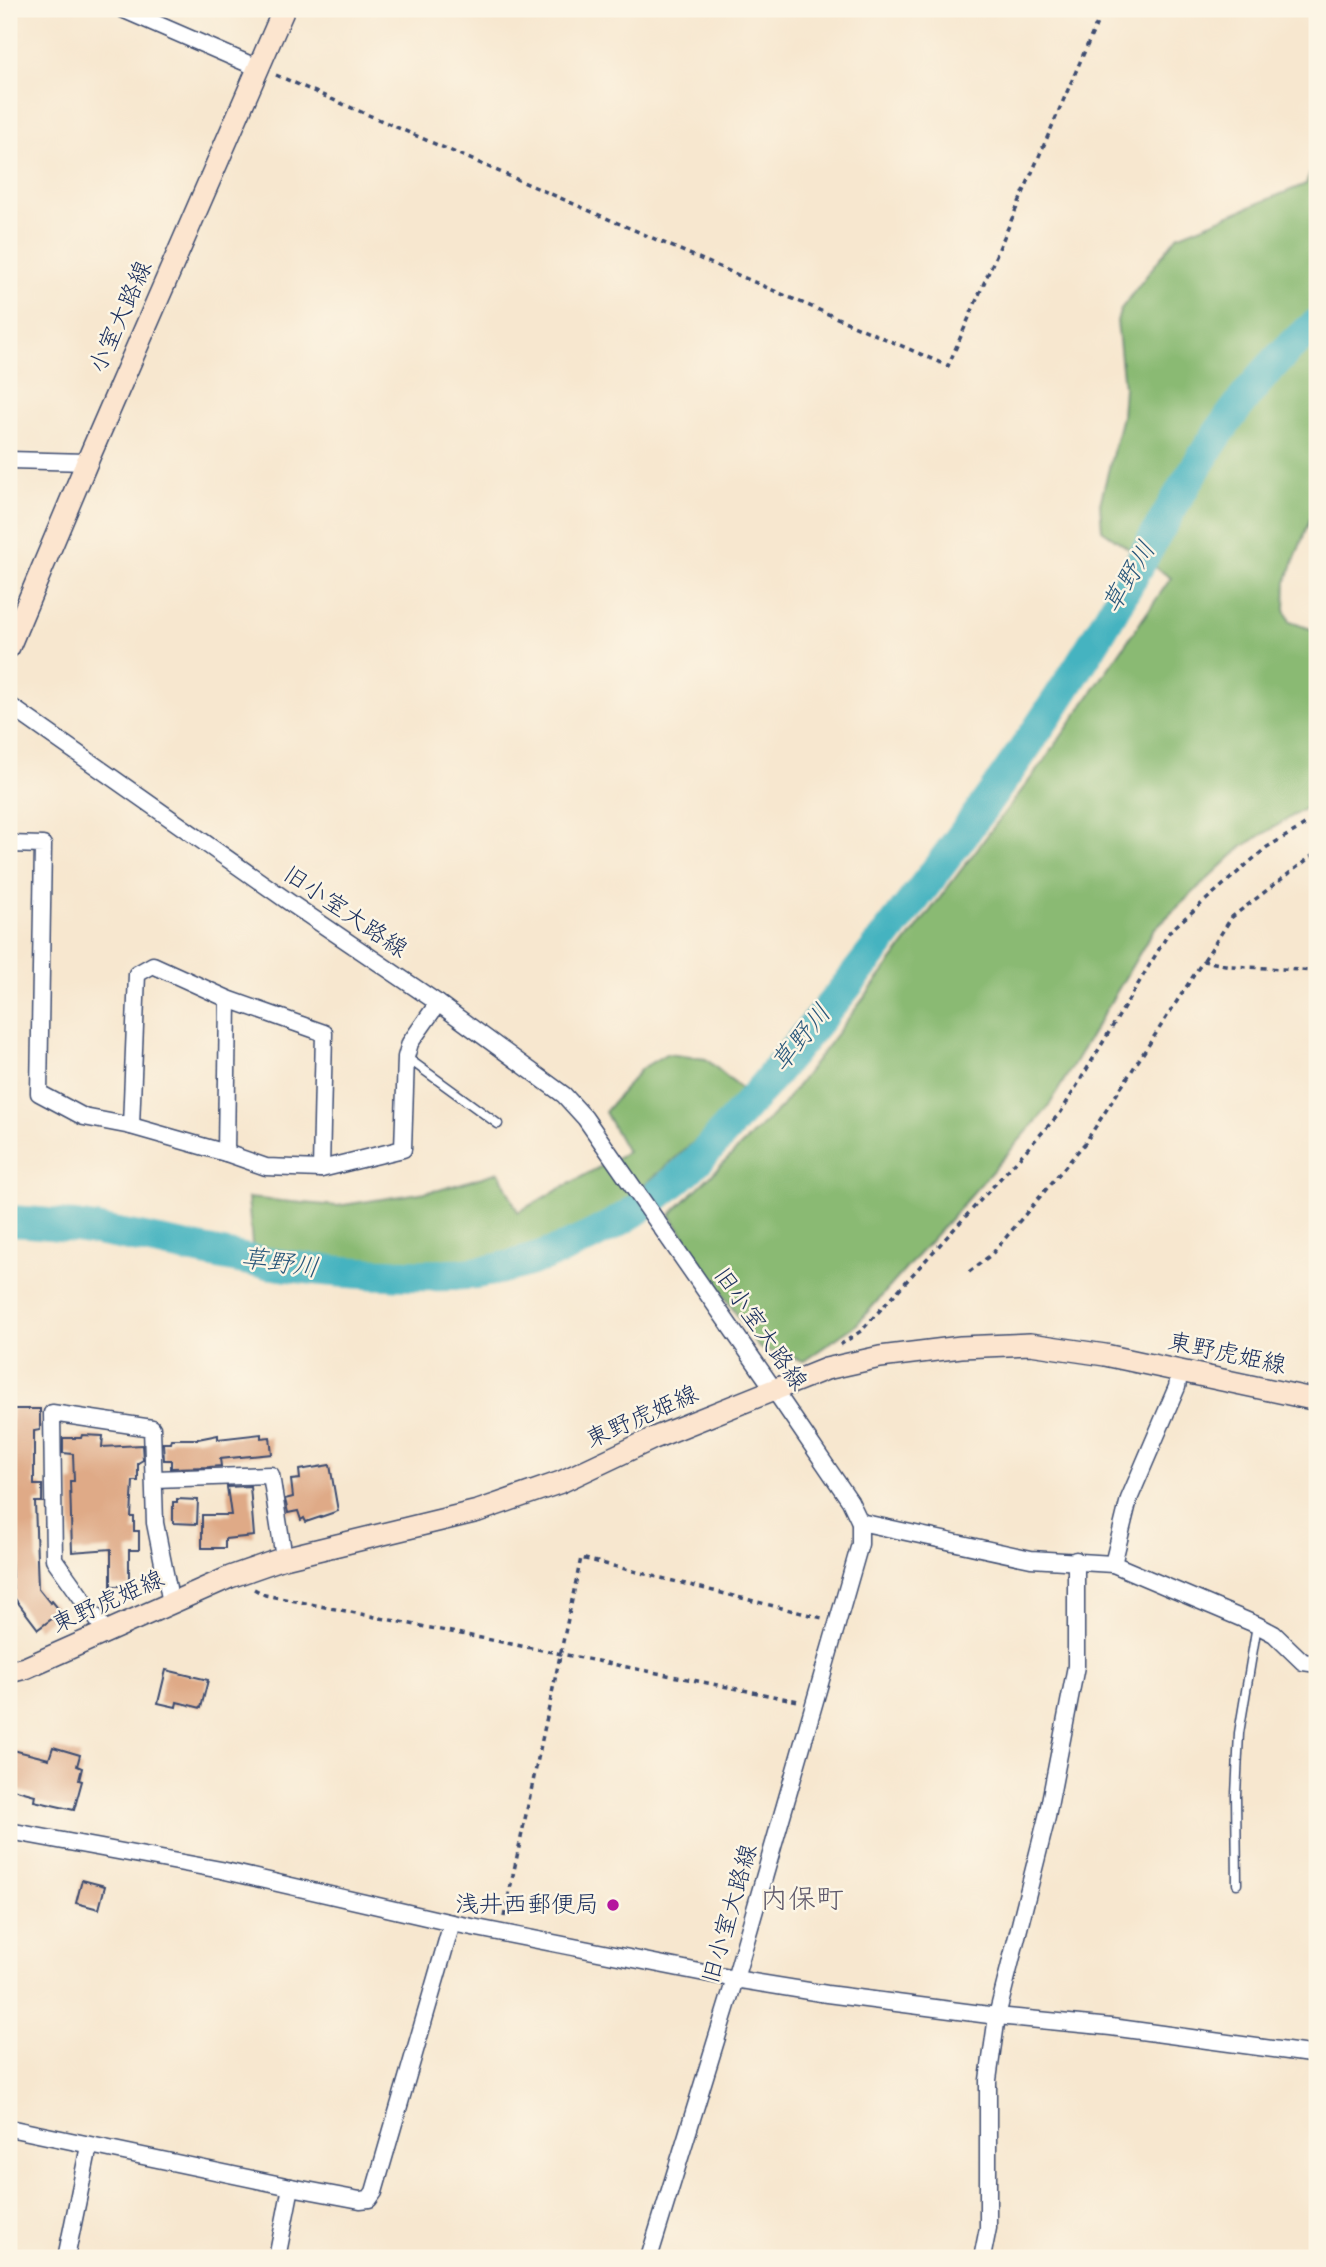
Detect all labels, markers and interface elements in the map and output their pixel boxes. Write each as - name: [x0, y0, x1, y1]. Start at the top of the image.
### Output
- street label: 小室大路線: [81, 255, 161, 379]
- water label: 草野川: [1093, 534, 1165, 620]
- street label: 旧小室大路線: [276, 858, 414, 966]
- water label: 草野川: [762, 996, 840, 1080]
- water label: 草野川: [239, 1240, 321, 1286]
- street label: 旧小室大路線: [705, 1260, 815, 1398]
- street label: 東野虎姫線: [1165, 1325, 1289, 1383]
- street label: 東野虎姫線: [580, 1377, 704, 1457]
- street label: 東野虎姫線: [46, 1562, 170, 1642]
- street label: 旧小室大路線: [694, 1840, 766, 1988]
- district label: 内保町: [760, 1880, 844, 1919]
- place label: 浅井西郵便局: [455, 1888, 599, 1922]
- marker: 浅井西郵便局: [605, 1897, 621, 1913]

